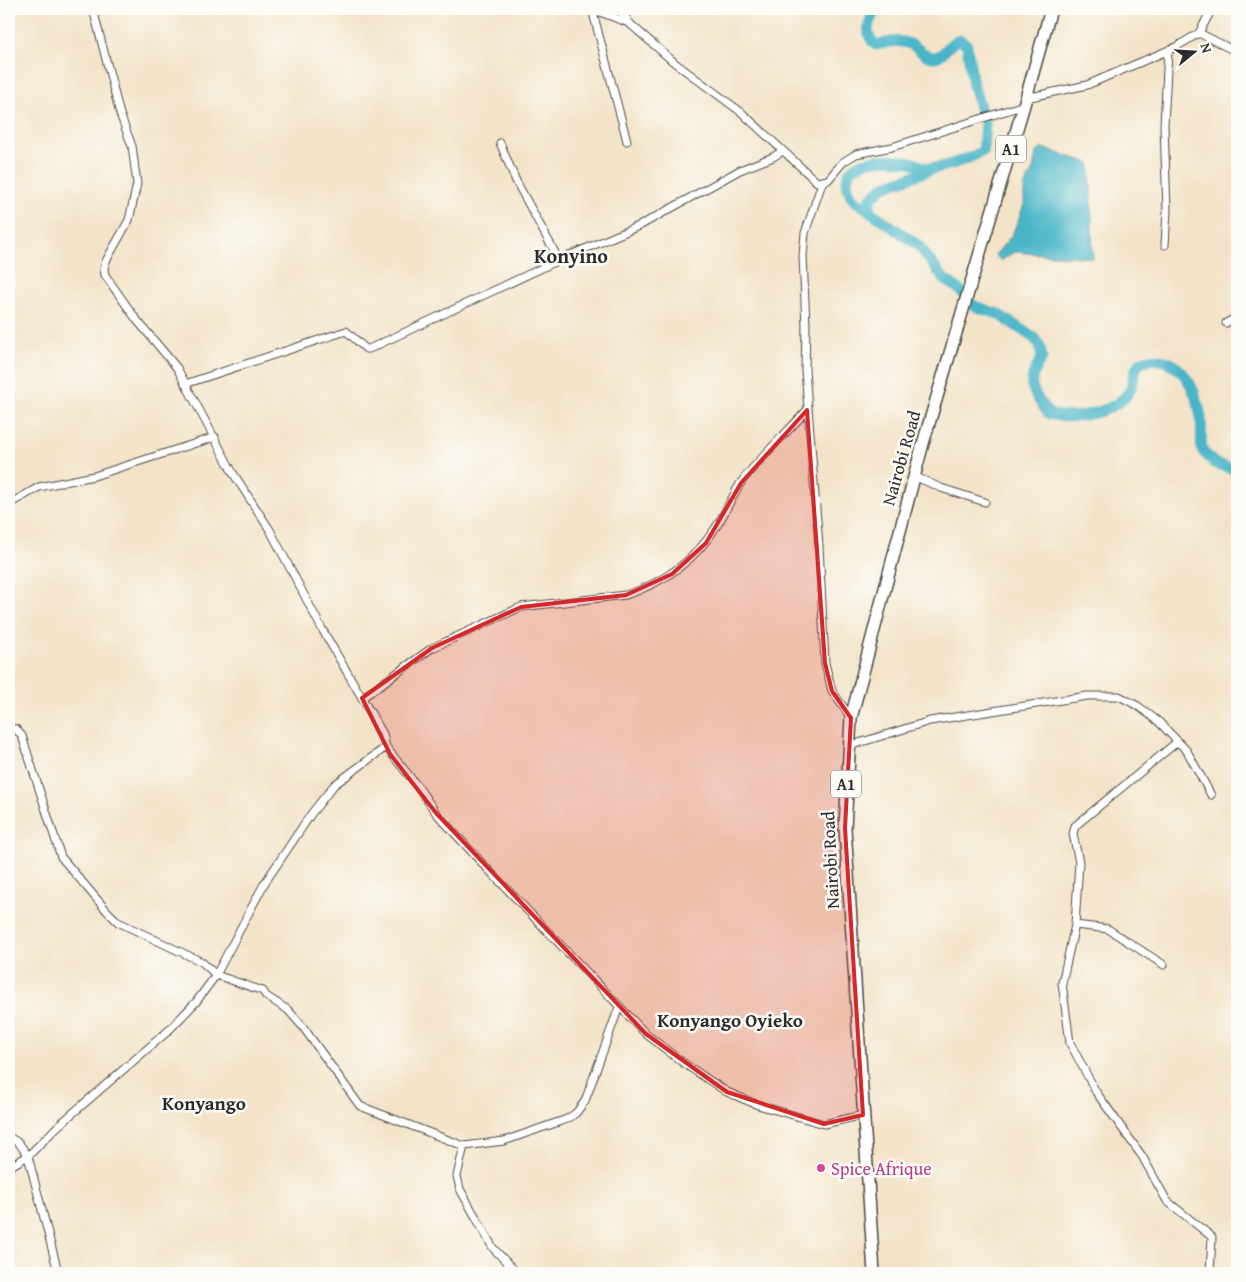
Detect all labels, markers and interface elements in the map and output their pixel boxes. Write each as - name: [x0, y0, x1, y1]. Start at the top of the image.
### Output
- north arrow: [1168, 28, 1218, 78]
- text: N: [1195, 40, 1218, 56]
- road number: A1: [996, 136, 1026, 162]
- district label: Konyino: [534, 241, 608, 270]
- street label: Nairobi Road: [875, 407, 928, 509]
- road number: A1: [831, 771, 861, 798]
- street label: Nairobi Road: [814, 810, 846, 909]
- district label: Konyango Oyieko: [657, 1006, 803, 1034]
- district label: Konyango: [162, 1089, 246, 1117]
- place label: Spice Afrique: [831, 1155, 932, 1182]
- marker: Spice Afrique: [815, 1162, 827, 1174]

